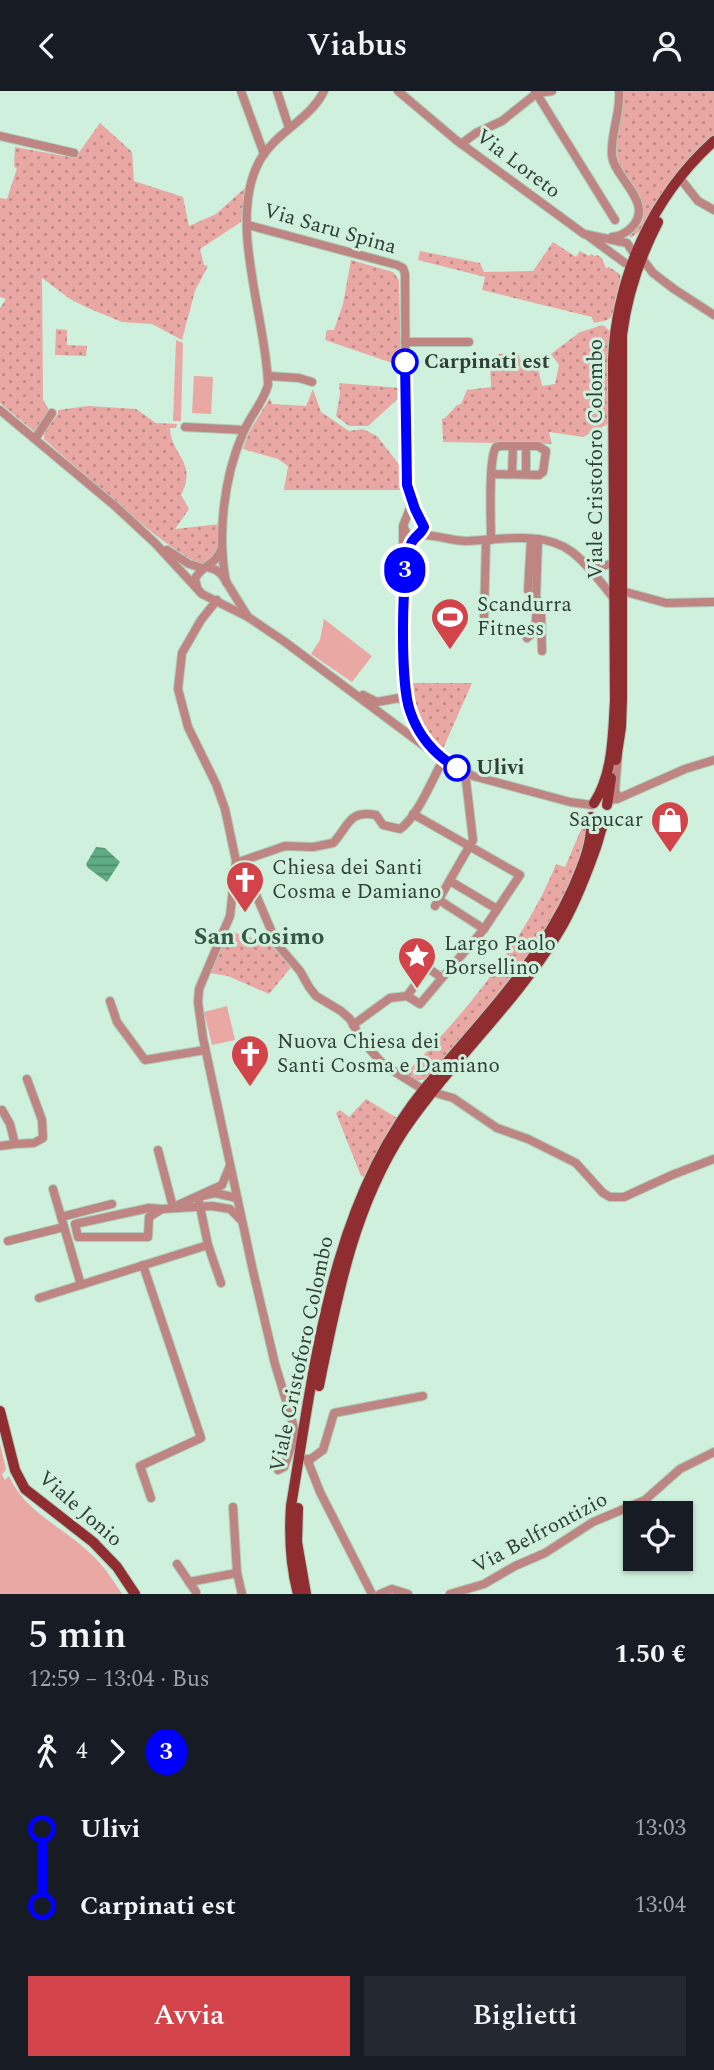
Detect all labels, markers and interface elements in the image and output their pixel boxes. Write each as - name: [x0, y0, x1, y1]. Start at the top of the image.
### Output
- text: Viabus: [307, 21, 407, 70]
- icon: back: [28, 27, 66, 65]
- icon: person: [648, 27, 686, 65]
- street label: Via Loreto: [469, 121, 567, 207]
- street label: Via Saru Spina: [260, 195, 401, 263]
- street label: Viale Cristoforo Colombo: [580, 339, 612, 579]
- place label: Carpinati est: [424, 346, 550, 378]
- marker: Carpinati est: [392, 349, 418, 375]
- line badge: 3: [382, 547, 428, 593]
- text: 3: [398, 552, 412, 588]
- place label: Scandurra Fitness: [477, 589, 573, 645]
- sports icon: Scandurra Fitness: [429, 596, 471, 651]
- place label: Ulivi: [476, 752, 525, 784]
- marker: Ulivi: [444, 755, 470, 781]
- shop icon: Sapucar: [649, 799, 691, 854]
- place label: Sapucar: [569, 804, 643, 836]
- place label: Chiesa dei Santi Cosma e Damiano: [272, 852, 441, 908]
- church icon: Chiesa dei Santi Cosma e Damiano: [224, 859, 266, 914]
- district label: San Cosimo: [194, 919, 324, 955]
- place label: Largo Paolo Borsellino: [444, 928, 556, 984]
- place icon: Largo Paolo Borsellino: [396, 935, 438, 990]
- place label: Nuova Chiesa dei Santi Cosma e Damiano: [277, 1026, 500, 1082]
- church icon: Nuova Chiesa dei Santi Cosma e Damiano: [229, 1033, 271, 1088]
- street label: Viale Cristoforo Colombo: [261, 1233, 343, 1475]
- street label: Viale Jonio: [31, 1463, 129, 1555]
- street label: Via Belfrontizio: [467, 1484, 613, 1582]
- map controls: [623, 1501, 693, 1571]
- button: locate: [623, 1501, 693, 1571]
- text: 5 min: [28, 1607, 127, 1665]
- text: 1.50 €: [614, 1634, 686, 1674]
- text: 12:59 – 13:04 · Bus: [28, 1662, 210, 1697]
- icon: walk: [28, 1733, 66, 1771]
- icon: forward: [98, 1733, 136, 1771]
- text: 4: [76, 1734, 88, 1769]
- text: 3: [160, 1734, 173, 1770]
- text: Ulivi: [80, 1809, 140, 1849]
- text: 13:03: [634, 1811, 686, 1846]
- text: Carpinati est: [80, 1886, 236, 1926]
- text: 13:04: [634, 1888, 686, 1923]
- button: Avvia: [28, 1976, 350, 2056]
- button: Biglietti: [364, 1976, 686, 2056]

